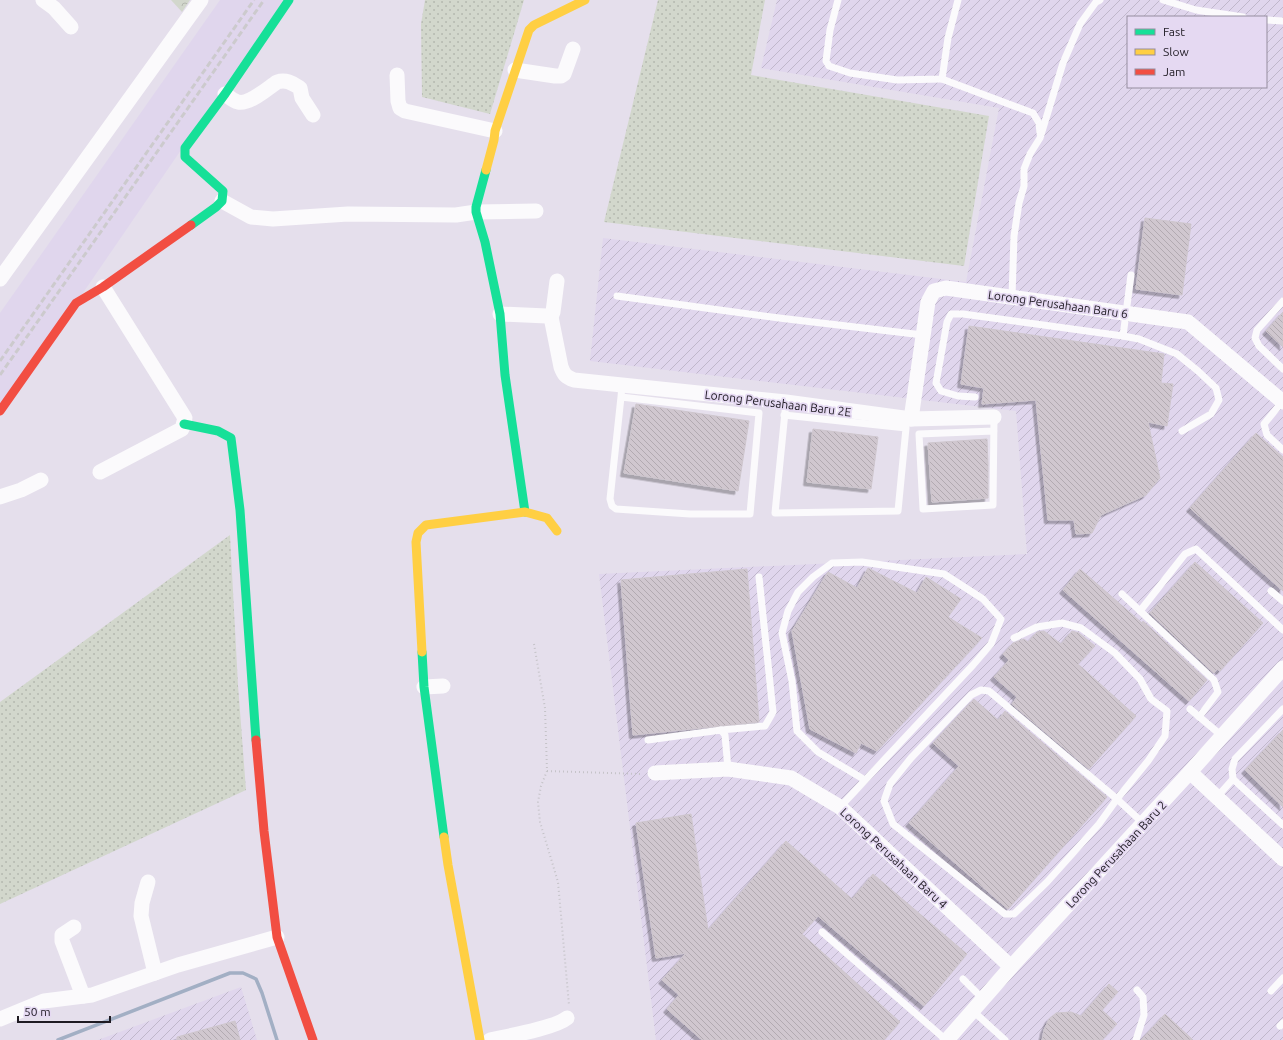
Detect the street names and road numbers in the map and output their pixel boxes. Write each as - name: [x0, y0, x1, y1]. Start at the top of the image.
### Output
- street label: Lorong Perusahaan Baru 6: [987, 288, 1129, 320]
- street label: Lorong Perusahaan Baru 2E: [704, 388, 852, 418]
- street label: Lorong Perusahaan Baru 2: [1063, 798, 1169, 910]
- street label: Lorong Perusahaan Baru 4: [838, 805, 950, 911]

